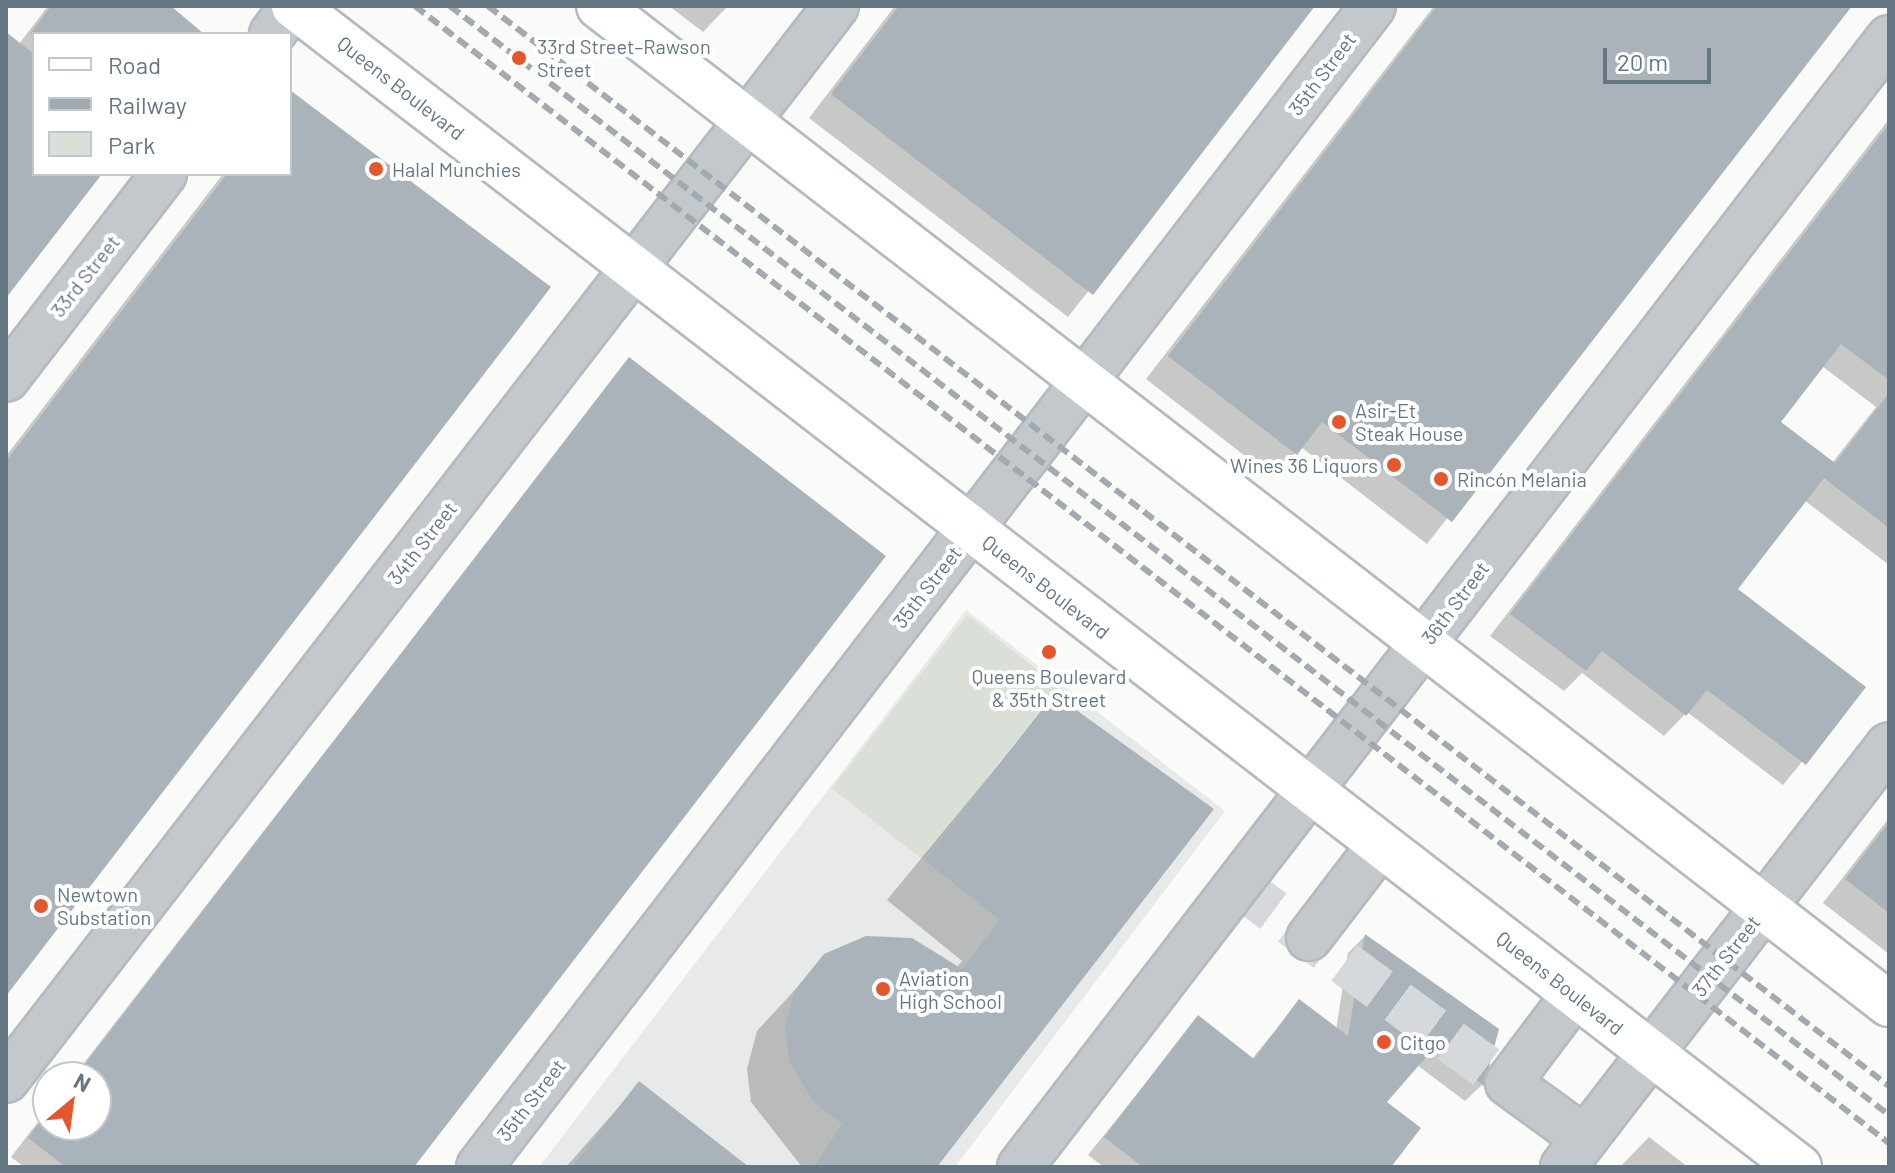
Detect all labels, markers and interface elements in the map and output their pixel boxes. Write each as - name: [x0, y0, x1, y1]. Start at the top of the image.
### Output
- street label: 35th Street: [1283, 28, 1361, 120]
- street label: Queens Boulevard: [333, 31, 469, 145]
- legend: [32, 32, 292, 176]
- scale bar: [1607, 32, 1715, 82]
- place label: 33rd Street–Rawson Street: [537, 34, 711, 81]
- marker: 33rd Street–Rawson Street: [508, 47, 530, 69]
- text: 20 m: [1617, 47, 1668, 76]
- text: Road: [108, 50, 161, 79]
- text: Railway: [108, 90, 187, 119]
- text: Park: [108, 130, 155, 159]
- place label: Halal Munchies: [392, 157, 521, 181]
- marker: Halal Munchies: [367, 160, 385, 178]
- street label: 33rd Street: [46, 230, 124, 322]
- place label: Asir-Et Steak House: [1355, 398, 1463, 445]
- marker: Asir-Et Steak House: [1330, 413, 1348, 431]
- place label: Wines 36 Liquors: [1230, 453, 1378, 477]
- marker: Wines 36 Liquors: [1385, 456, 1403, 474]
- place label: Rincón Melania: [1457, 467, 1587, 491]
- marker: Rincón Melania: [1432, 470, 1450, 488]
- street label: 34th Street: [382, 497, 462, 589]
- street label: Queens Boulevard: [978, 530, 1114, 644]
- street label: 35th Street: [888, 541, 966, 633]
- street label: 36th Street: [1416, 557, 1494, 649]
- marker: Queens Boulevard & 35th Street: [1040, 643, 1058, 661]
- place label: Queens Boulevard & 35th Street: [972, 664, 1126, 711]
- place label: Newtown Substation: [57, 882, 151, 929]
- marker: Newtown Substation: [32, 897, 50, 915]
- street label: 37th Street: [1687, 911, 1765, 1001]
- street label: Queens Boulevard: [1492, 926, 1628, 1040]
- place label: Aviation High School: [899, 966, 1002, 1013]
- marker: Aviation High School: [874, 980, 892, 998]
- place label: Citgo: [1400, 1030, 1446, 1054]
- marker: Citgo: [1375, 1033, 1393, 1051]
- street label: 35th Street: [492, 1054, 570, 1146]
- north arrow: [32, 1061, 112, 1141]
- text: N: [70, 1067, 95, 1097]

